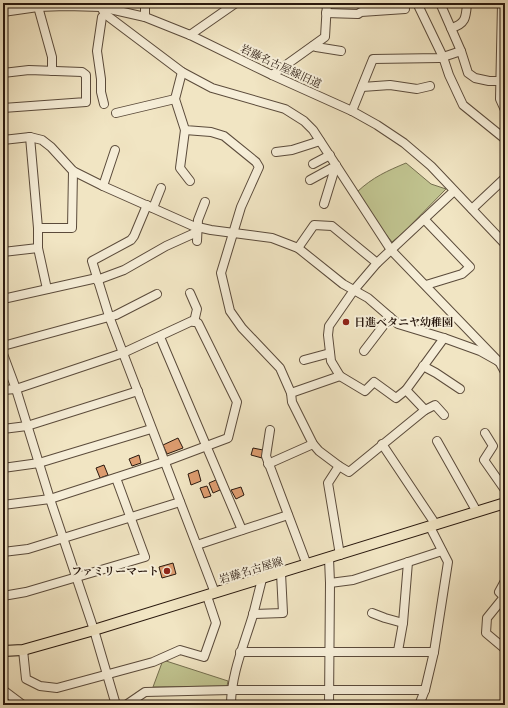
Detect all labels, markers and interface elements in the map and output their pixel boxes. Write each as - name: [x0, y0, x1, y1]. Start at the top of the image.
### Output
- street label: 岩藤名古屋線旧道: [238, 41, 324, 91]
- place label: 日進ベタニヤ幼稚園: [354, 315, 453, 329]
- marker: 日進ベタニヤ幼稚園: [341, 317, 351, 327]
- street label: 岩藤名古屋線: [217, 554, 285, 586]
- place label: ファミリーマート: [71, 564, 159, 578]
- marker: ファミリーマート: [162, 566, 172, 576]

